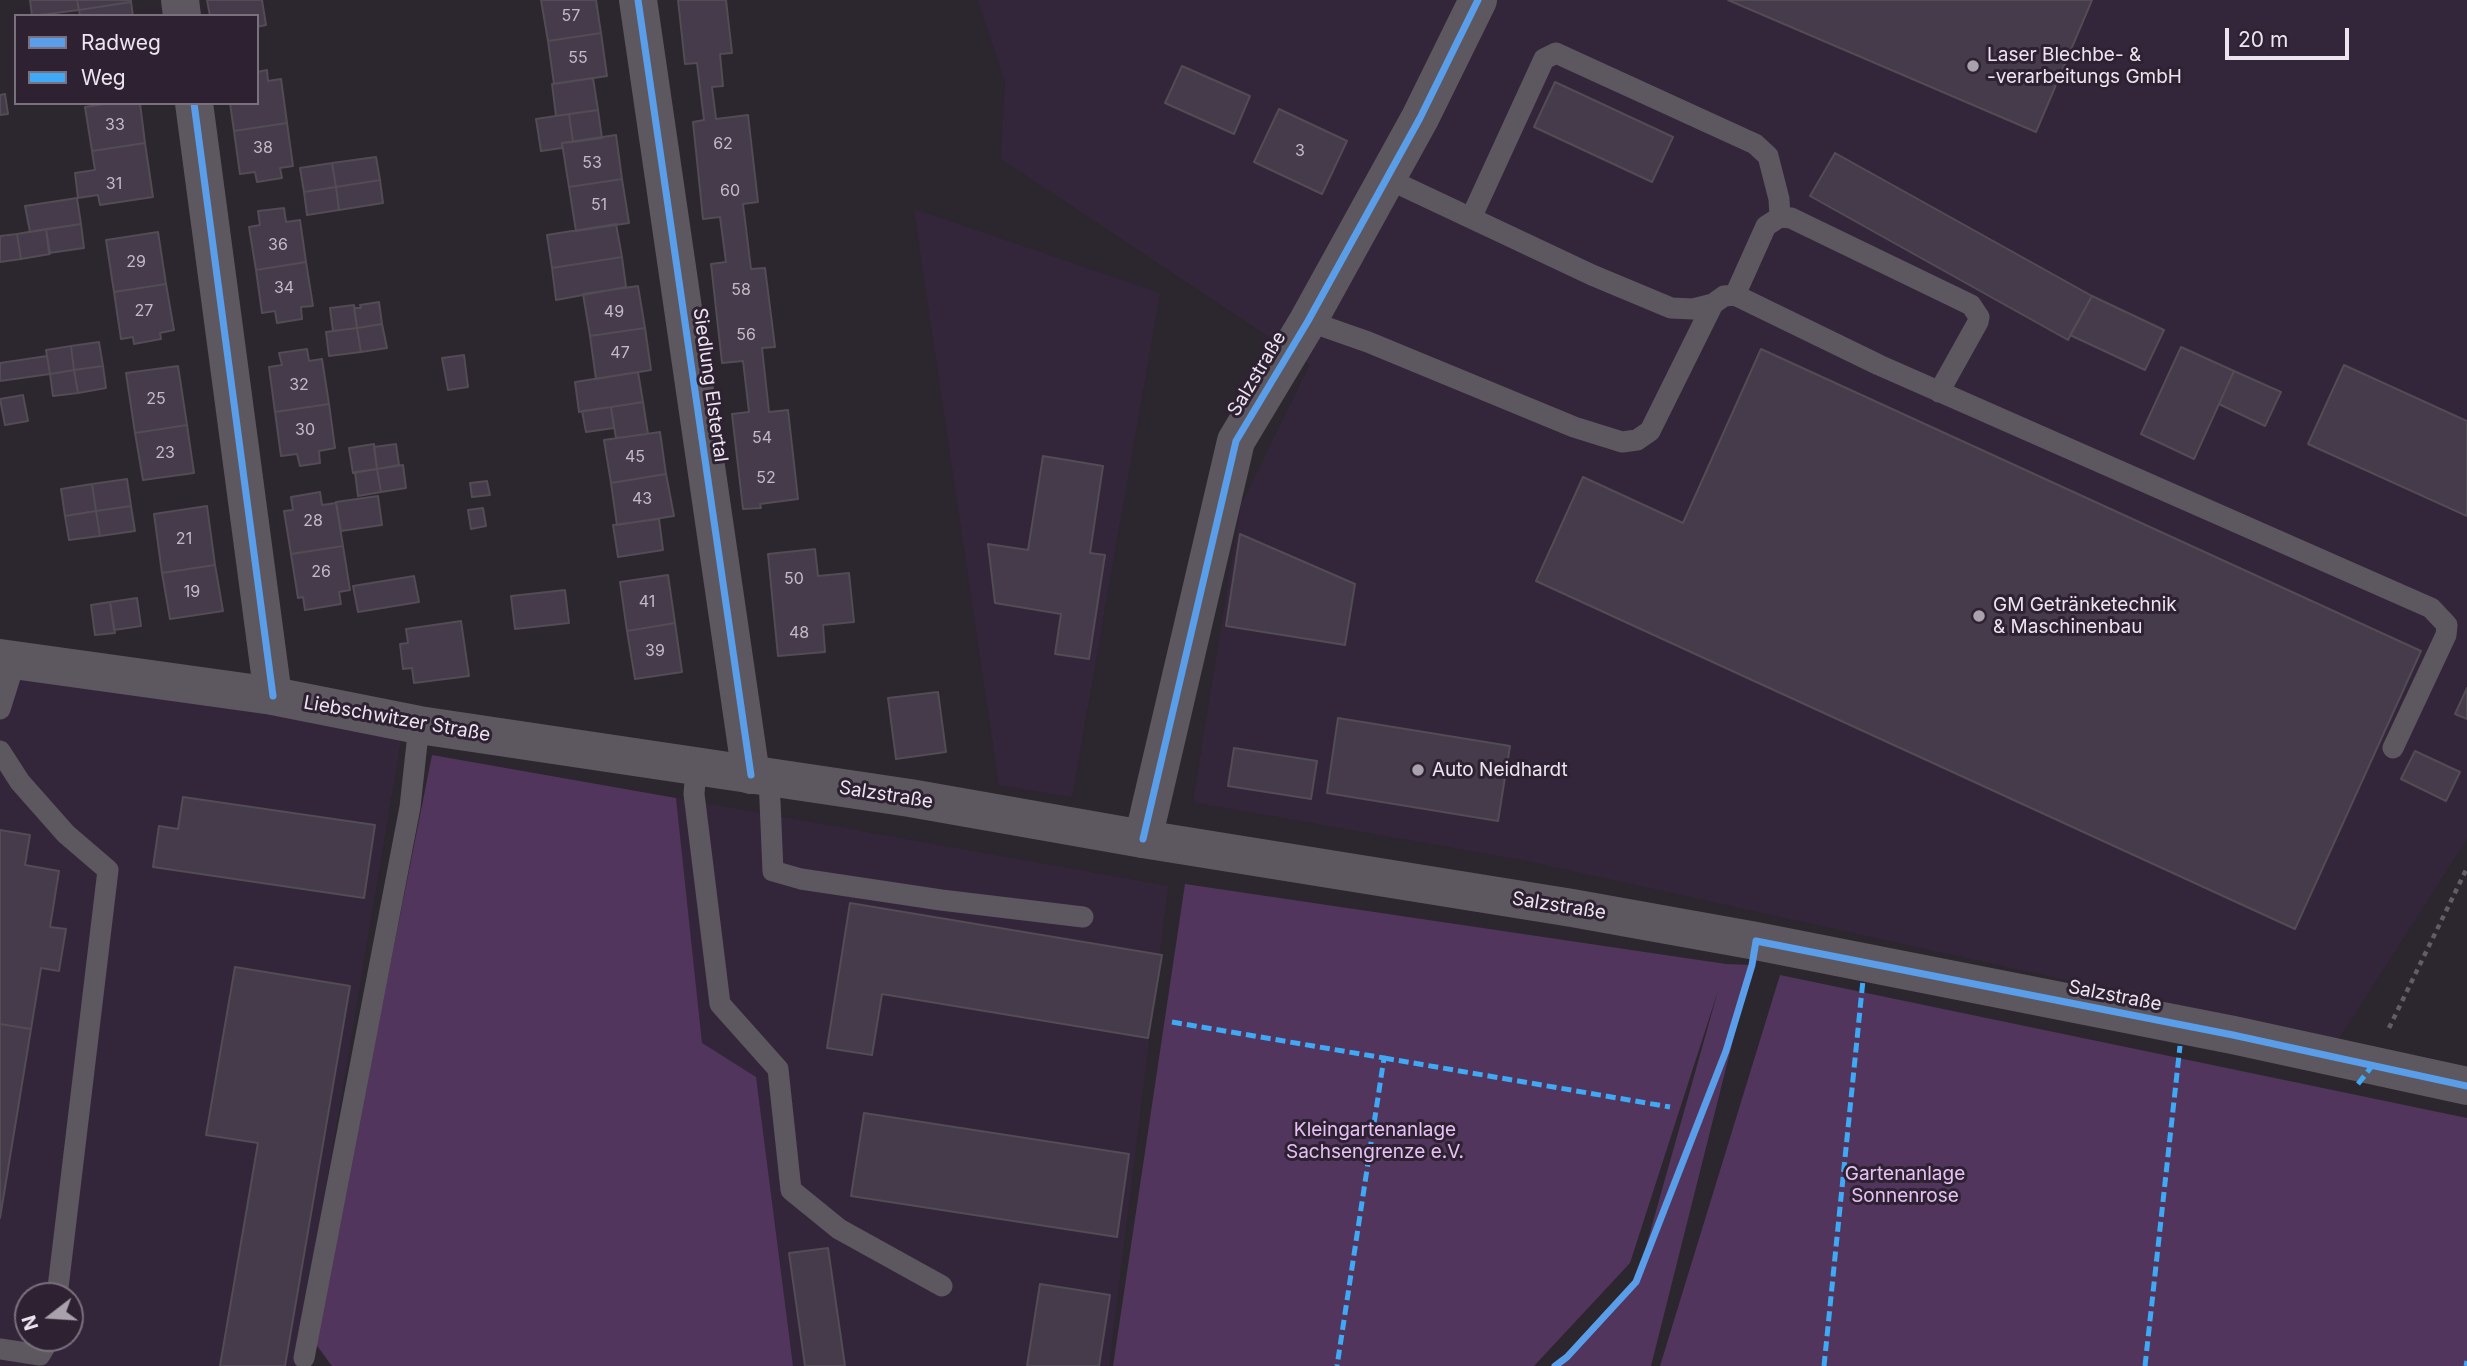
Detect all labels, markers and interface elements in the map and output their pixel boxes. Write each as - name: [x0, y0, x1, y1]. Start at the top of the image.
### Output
- house number: 57: [562, 6, 580, 26]
- legend: [14, 14, 259, 105]
- scale bar: [2229, 14, 2353, 58]
- text: 20 m: [2238, 27, 2288, 52]
- text: Radweg: [81, 30, 161, 55]
- place label: Laser Blechbe- & -verarbeitungs GmbH: [1987, 44, 2182, 88]
- house number: 55: [568, 48, 588, 68]
- marker: Laser Blechbe- & -verarbeitungs GmbH: [1965, 58, 1981, 74]
- text: Weg: [81, 65, 126, 90]
- house number: 33: [105, 115, 125, 135]
- house number: 62: [713, 134, 733, 154]
- house number: 38: [253, 138, 273, 158]
- house number: 3: [1295, 141, 1305, 161]
- house number: 53: [582, 153, 602, 173]
- house number: 31: [106, 174, 122, 194]
- house number: 60: [720, 181, 740, 201]
- house number: 51: [591, 195, 607, 215]
- house number: 36: [268, 235, 288, 255]
- house number: 29: [126, 252, 146, 272]
- house number: 34: [274, 278, 294, 298]
- house number: 58: [731, 280, 751, 300]
- house number: 27: [135, 301, 153, 321]
- house number: 49: [604, 302, 624, 322]
- street label: Siedlung Elstertal: [688, 306, 732, 464]
- house number: 56: [736, 325, 756, 345]
- street label: Salzstraße: [1223, 327, 1291, 421]
- house number: 47: [610, 343, 630, 363]
- house number: 32: [289, 375, 309, 395]
- house number: 25: [146, 389, 166, 409]
- house number: 30: [295, 420, 315, 440]
- house number: 54: [752, 428, 772, 448]
- house number: 23: [155, 443, 175, 463]
- house number: 45: [625, 447, 645, 467]
- house number: 52: [756, 468, 776, 488]
- house number: 43: [632, 489, 652, 509]
- house number: 28: [303, 511, 323, 531]
- house number: 21: [176, 529, 192, 549]
- house number: 26: [311, 562, 331, 582]
- house number: 50: [784, 569, 804, 589]
- house number: 19: [184, 582, 200, 602]
- house number: 41: [639, 592, 655, 612]
- place label: GM Getränketechnik & Maschinenbau: [1993, 594, 2177, 638]
- marker: GM Getränketechnik & Maschinenbau: [1971, 608, 1987, 624]
- house number: 48: [789, 623, 809, 643]
- house number: 39: [645, 641, 665, 661]
- street label: Liebschwitzer Straße: [302, 691, 492, 747]
- place label: Auto Neidhardt: [1432, 759, 1568, 781]
- marker: Auto Neidhardt: [1410, 762, 1426, 778]
- street label: Salzstraße: [837, 776, 935, 814]
- street label: Salzstraße: [1510, 887, 1608, 925]
- street label: Salzstraße: [2066, 976, 2164, 1016]
- park label: Kleingartenanlage Sachsengrenze e.V.: [1286, 1119, 1464, 1163]
- park label: Gartenanlage Sonnenrose: [1845, 1163, 1965, 1207]
- north arrow: [14, 1282, 84, 1352]
- text: N: [17, 1312, 43, 1333]

